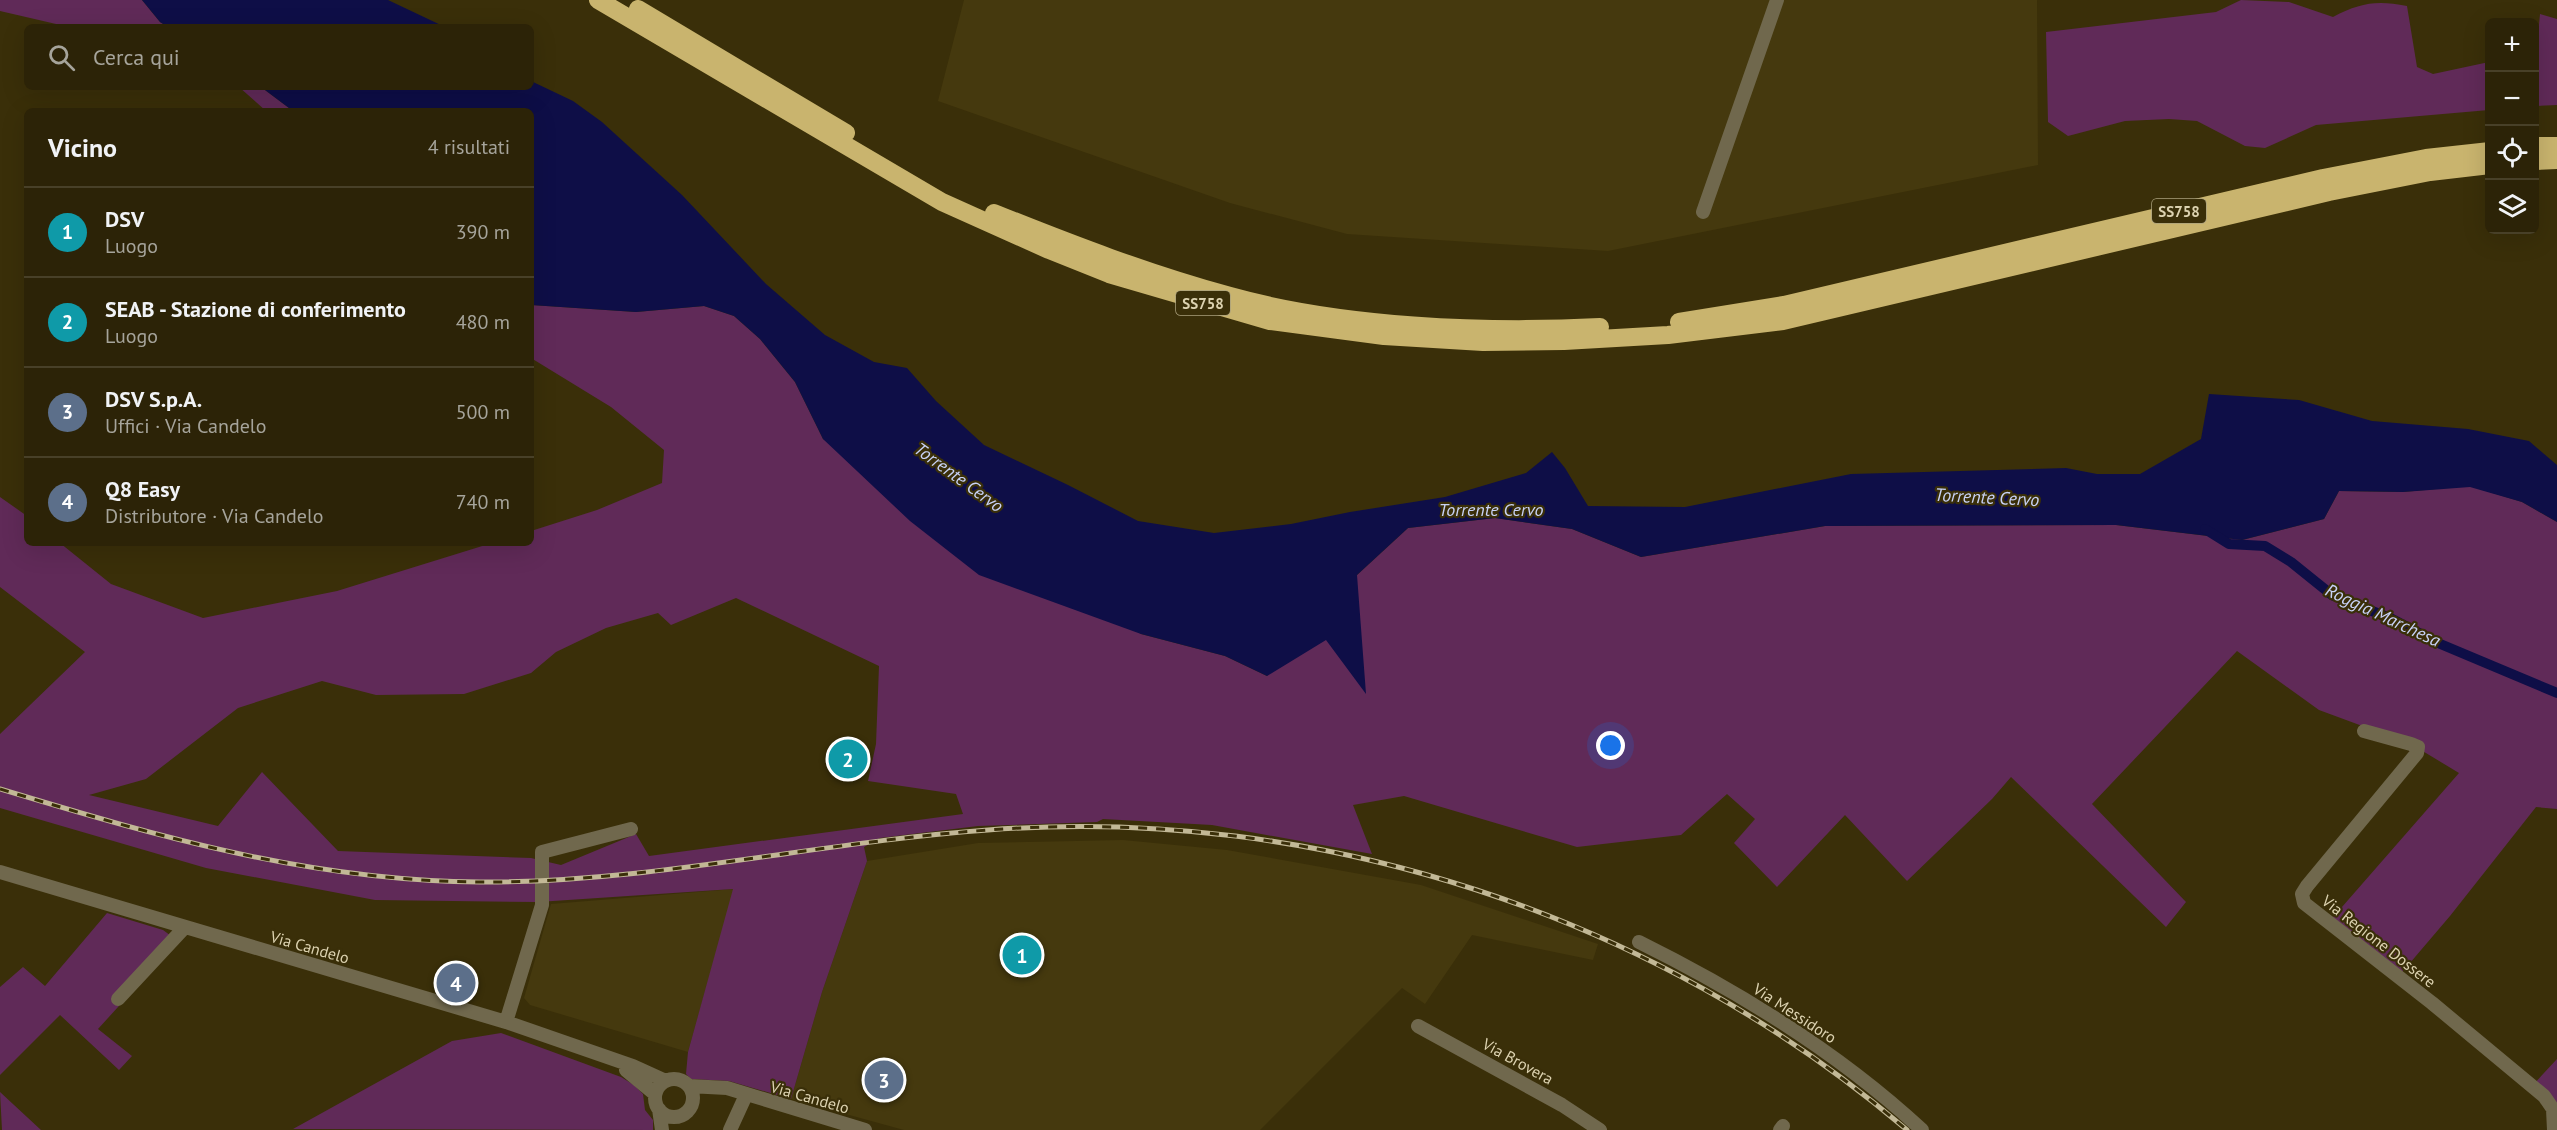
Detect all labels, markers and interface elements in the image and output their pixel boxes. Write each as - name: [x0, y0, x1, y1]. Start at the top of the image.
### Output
- map controls: [2485, 18, 2539, 234]
- button: +: [2485, 18, 2539, 72]
- search box: [24, 24, 534, 90]
- icon: search: [45, 41, 78, 74]
- text: Cerca qui: [93, 43, 180, 71]
- button: −: [2485, 72, 2539, 126]
- button: locate: [2485, 126, 2539, 180]
- text: Vicino: [48, 131, 117, 164]
- text: 4 risultati: [428, 134, 510, 160]
- button: layers: [2485, 180, 2539, 234]
- road number: SS758: [2152, 199, 2206, 223]
- text: DSV: [105, 205, 144, 233]
- text: 1: [62, 219, 73, 245]
- text: 390 m: [456, 219, 510, 245]
- text: Luogo: [105, 233, 158, 259]
- road number: SS758: [1176, 291, 1230, 315]
- text: SEAB - Stazione di conferimento: [105, 295, 406, 323]
- text: 2: [62, 309, 73, 335]
- text: 480 m: [456, 309, 510, 335]
- text: Luogo: [105, 323, 158, 349]
- text: DSV S.p.A.: [105, 385, 202, 413]
- text: 3: [62, 399, 73, 425]
- text: 500 m: [456, 399, 510, 425]
- text: Uffici · Via Candelo: [105, 413, 266, 439]
- water label: Torrente Cervo: [910, 437, 1008, 517]
- text: Q8 Easy: [105, 475, 180, 503]
- water label: Torrente Cervo: [1934, 483, 2040, 511]
- text: 4: [62, 489, 73, 515]
- text: 740 m: [456, 489, 510, 515]
- water label: Torrente Cervo: [1439, 498, 1543, 521]
- text: Distributore · Via Candelo: [105, 503, 323, 529]
- water label: Roggia Marchesa: [2322, 578, 2444, 652]
- your location: [1596, 731, 1625, 760]
- pin: 2: [828, 736, 868, 782]
- street label: Via Regione Dossere: [2317, 890, 2440, 992]
- street label: Via Candelo: [267, 926, 352, 968]
- pin: 1: [1002, 932, 1042, 978]
- pin: 4: [436, 960, 476, 1006]
- street label: Via Messidoro: [1749, 978, 1840, 1047]
- street label: Via Brovera: [1478, 1033, 1557, 1089]
- pin: 3: [864, 1058, 904, 1102]
- street label: Via Candelo: [767, 1076, 852, 1118]

